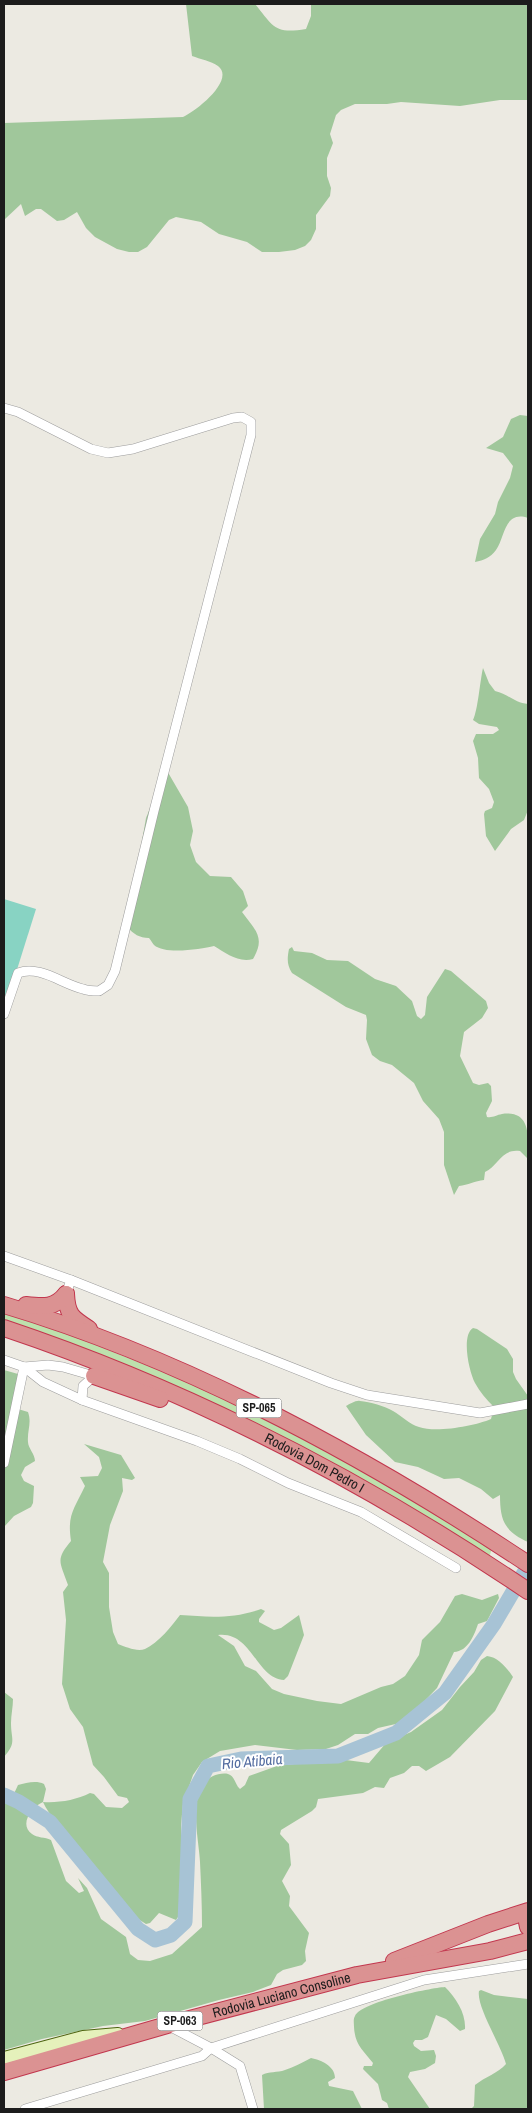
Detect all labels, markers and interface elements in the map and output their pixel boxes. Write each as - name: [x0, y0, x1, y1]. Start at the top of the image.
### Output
- road number: SP-065: [236, 1399, 282, 1418]
- street label: Rodovia Dom Pedro I: [262, 1429, 368, 1497]
- water label: Rio Atibaia: [221, 1748, 283, 1774]
- street label: Rodovia Luciano Consoline: [211, 1968, 352, 2022]
- road number: SP-063: [158, 2012, 202, 2030]

